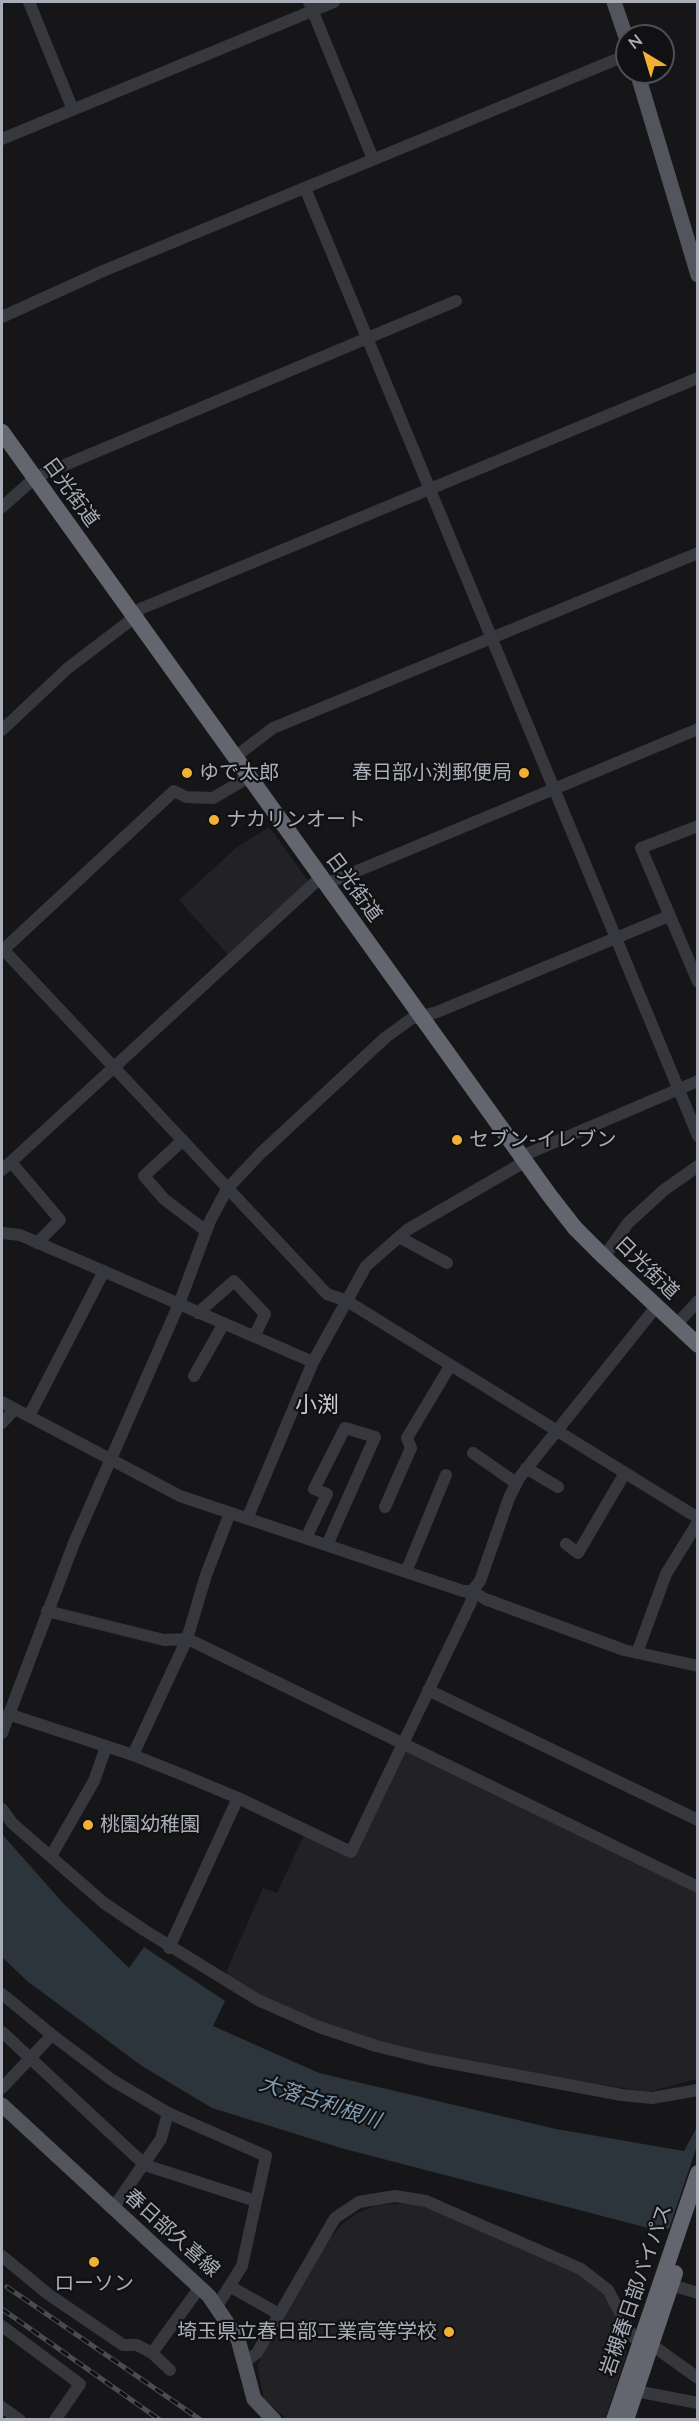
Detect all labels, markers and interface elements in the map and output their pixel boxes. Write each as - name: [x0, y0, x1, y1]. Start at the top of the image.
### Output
- north arrow: [615, 24, 675, 84]
- text: N: [624, 30, 646, 52]
- street label: 日光街道: [38, 453, 104, 531]
- place label: ゆで太郎: [199, 761, 279, 785]
- place label: 春日部小渕郵便局: [352, 761, 512, 785]
- marker: ゆで太郎: [180, 766, 194, 780]
- marker: 春日部小渕郵便局: [517, 766, 531, 780]
- place label: ナカリンオート: [226, 808, 366, 832]
- marker: ナカリンオート: [207, 813, 221, 827]
- street label: 日光街道: [321, 848, 387, 926]
- place label: セブン-イレブン: [469, 1128, 616, 1152]
- marker: セブン-イレブン: [450, 1133, 464, 1147]
- street label: 日光街道: [610, 1232, 684, 1304]
- district label: 小渕: [295, 1392, 339, 1418]
- place label: 桃園幼稚園: [100, 1813, 200, 1837]
- marker: 桃園幼稚園: [81, 1818, 95, 1832]
- water label: 大落古利根川: [256, 2071, 384, 2133]
- street label: 春日部久喜線: [119, 2184, 225, 2282]
- street label: 岩槻春日部バイパス: [595, 2201, 677, 2379]
- marker: ローソン: [87, 2255, 101, 2269]
- place label: ローソン: [54, 2272, 134, 2296]
- place label: 埼玉県立春日部工業高等学校: [177, 2320, 437, 2344]
- marker: 埼玉県立春日部工業高等学校: [442, 2325, 456, 2339]

